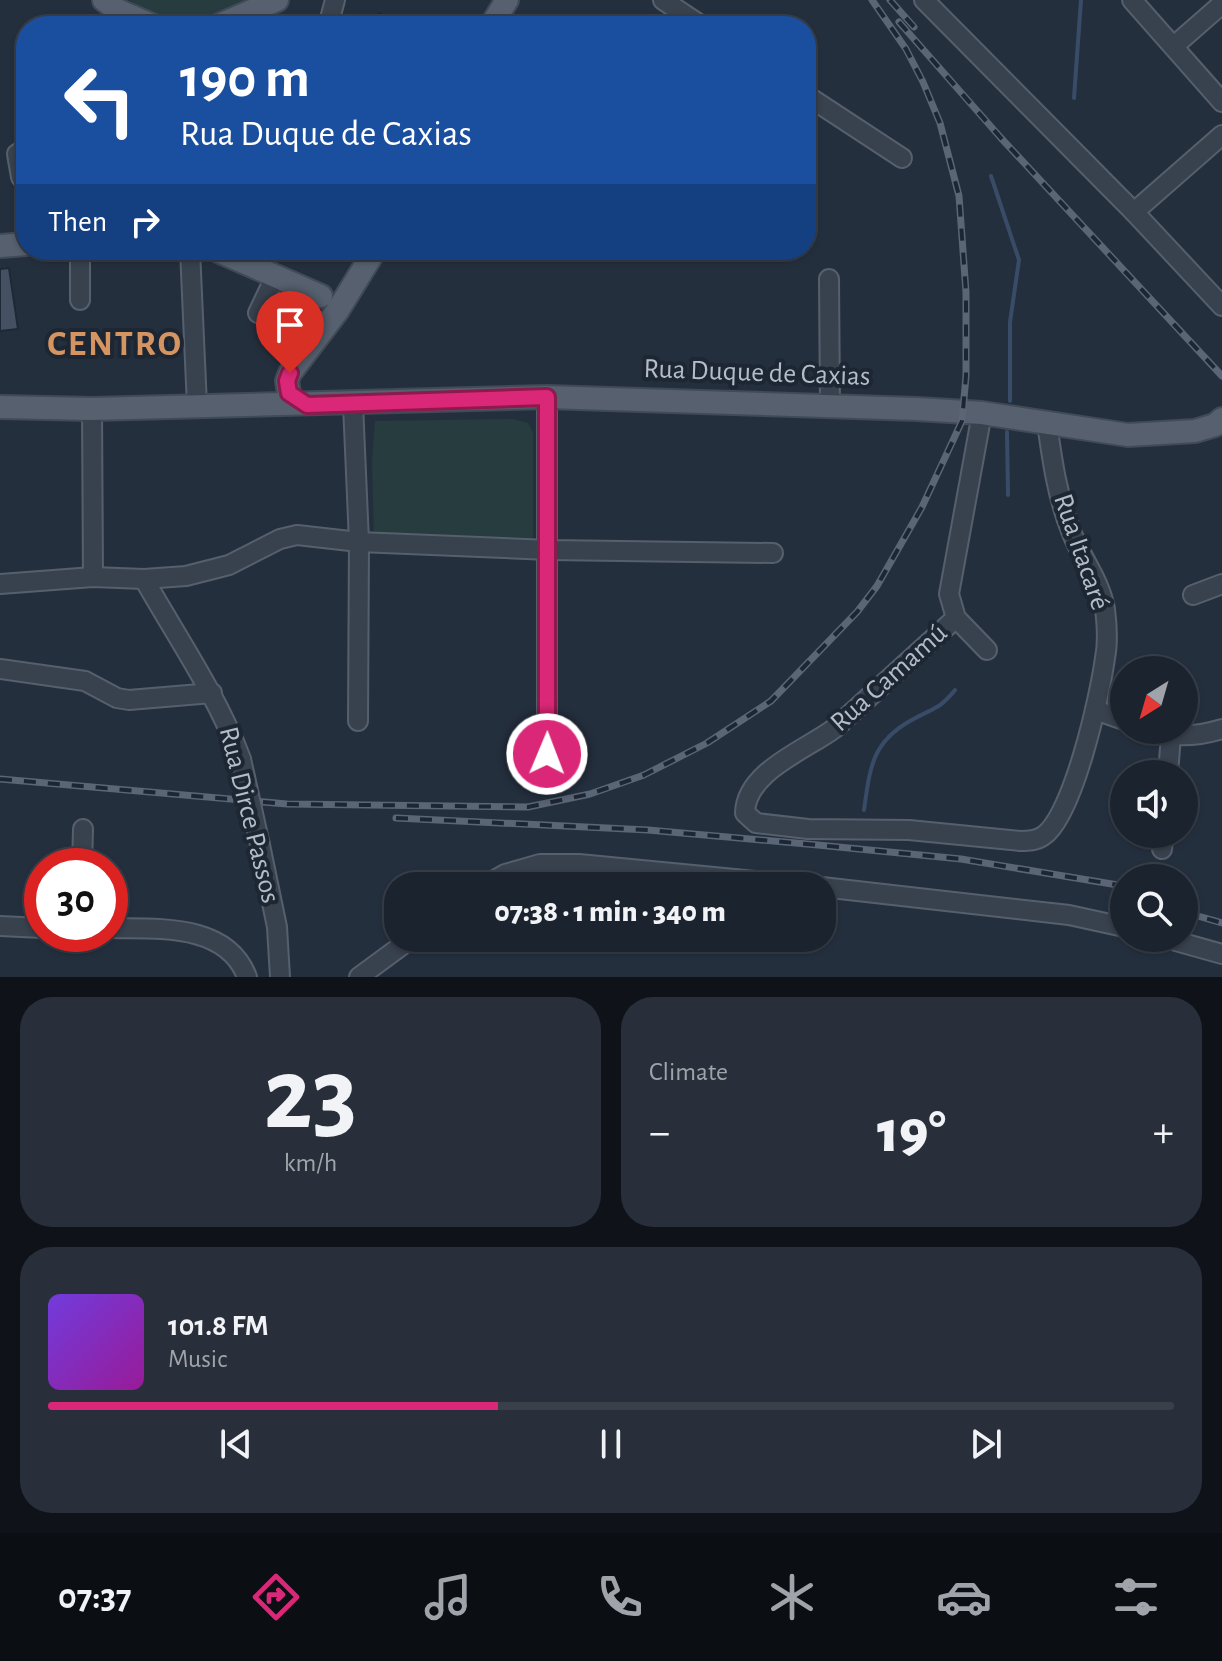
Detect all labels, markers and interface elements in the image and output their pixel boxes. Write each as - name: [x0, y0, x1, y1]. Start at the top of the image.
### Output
- icon: left: [48, 48, 152, 152]
- text: 190 m: [180, 51, 310, 107]
- text: Rua Duque de Caxias: [180, 116, 472, 152]
- icon: right: [123, 200, 167, 244]
- text: Then: [48, 207, 107, 237]
- pin: [256, 291, 324, 373]
- icon: arrive: [268, 303, 312, 347]
- district label: CENTRO: [47, 326, 183, 362]
- street label: Rua Duque de Caxias: [643, 355, 871, 391]
- street label: Rua Itacaré: [1048, 490, 1114, 614]
- street label: Rua Camamú: [825, 619, 953, 737]
- north arrow: [1110, 656, 1198, 744]
- map controls: [1110, 656, 1198, 952]
- position arrow: [505, 712, 589, 796]
- street label: Rua Dirce Passos: [214, 724, 284, 906]
- button: sound: [1110, 760, 1198, 848]
- speed limit sign: 30: [24, 848, 128, 952]
- button: search: [1110, 864, 1198, 952]
- text: 07:38 · 1 min · 340 m: [494, 897, 726, 927]
- text: 23: [264, 1044, 357, 1148]
- text: Climate: [649, 1059, 728, 1085]
- text: 19°: [877, 1103, 946, 1163]
- text: −: [649, 1111, 670, 1155]
- text: +: [1153, 1111, 1174, 1155]
- text: km/h: [284, 1150, 337, 1176]
- text: 101.8 FM: [168, 1311, 269, 1341]
- text: Music: [168, 1346, 227, 1372]
- icon: previous: [214, 1422, 258, 1466]
- icon: pause: [589, 1422, 633, 1466]
- icon: next: [964, 1422, 1008, 1466]
- icon: directions: [248, 1569, 304, 1625]
- icon: music: [420, 1569, 476, 1625]
- icon: phone: [592, 1569, 648, 1625]
- icon: climate: [764, 1569, 820, 1625]
- icon: car: [936, 1569, 992, 1625]
- icon: filters: [1108, 1569, 1164, 1625]
- text: 07:37: [58, 1579, 132, 1615]

